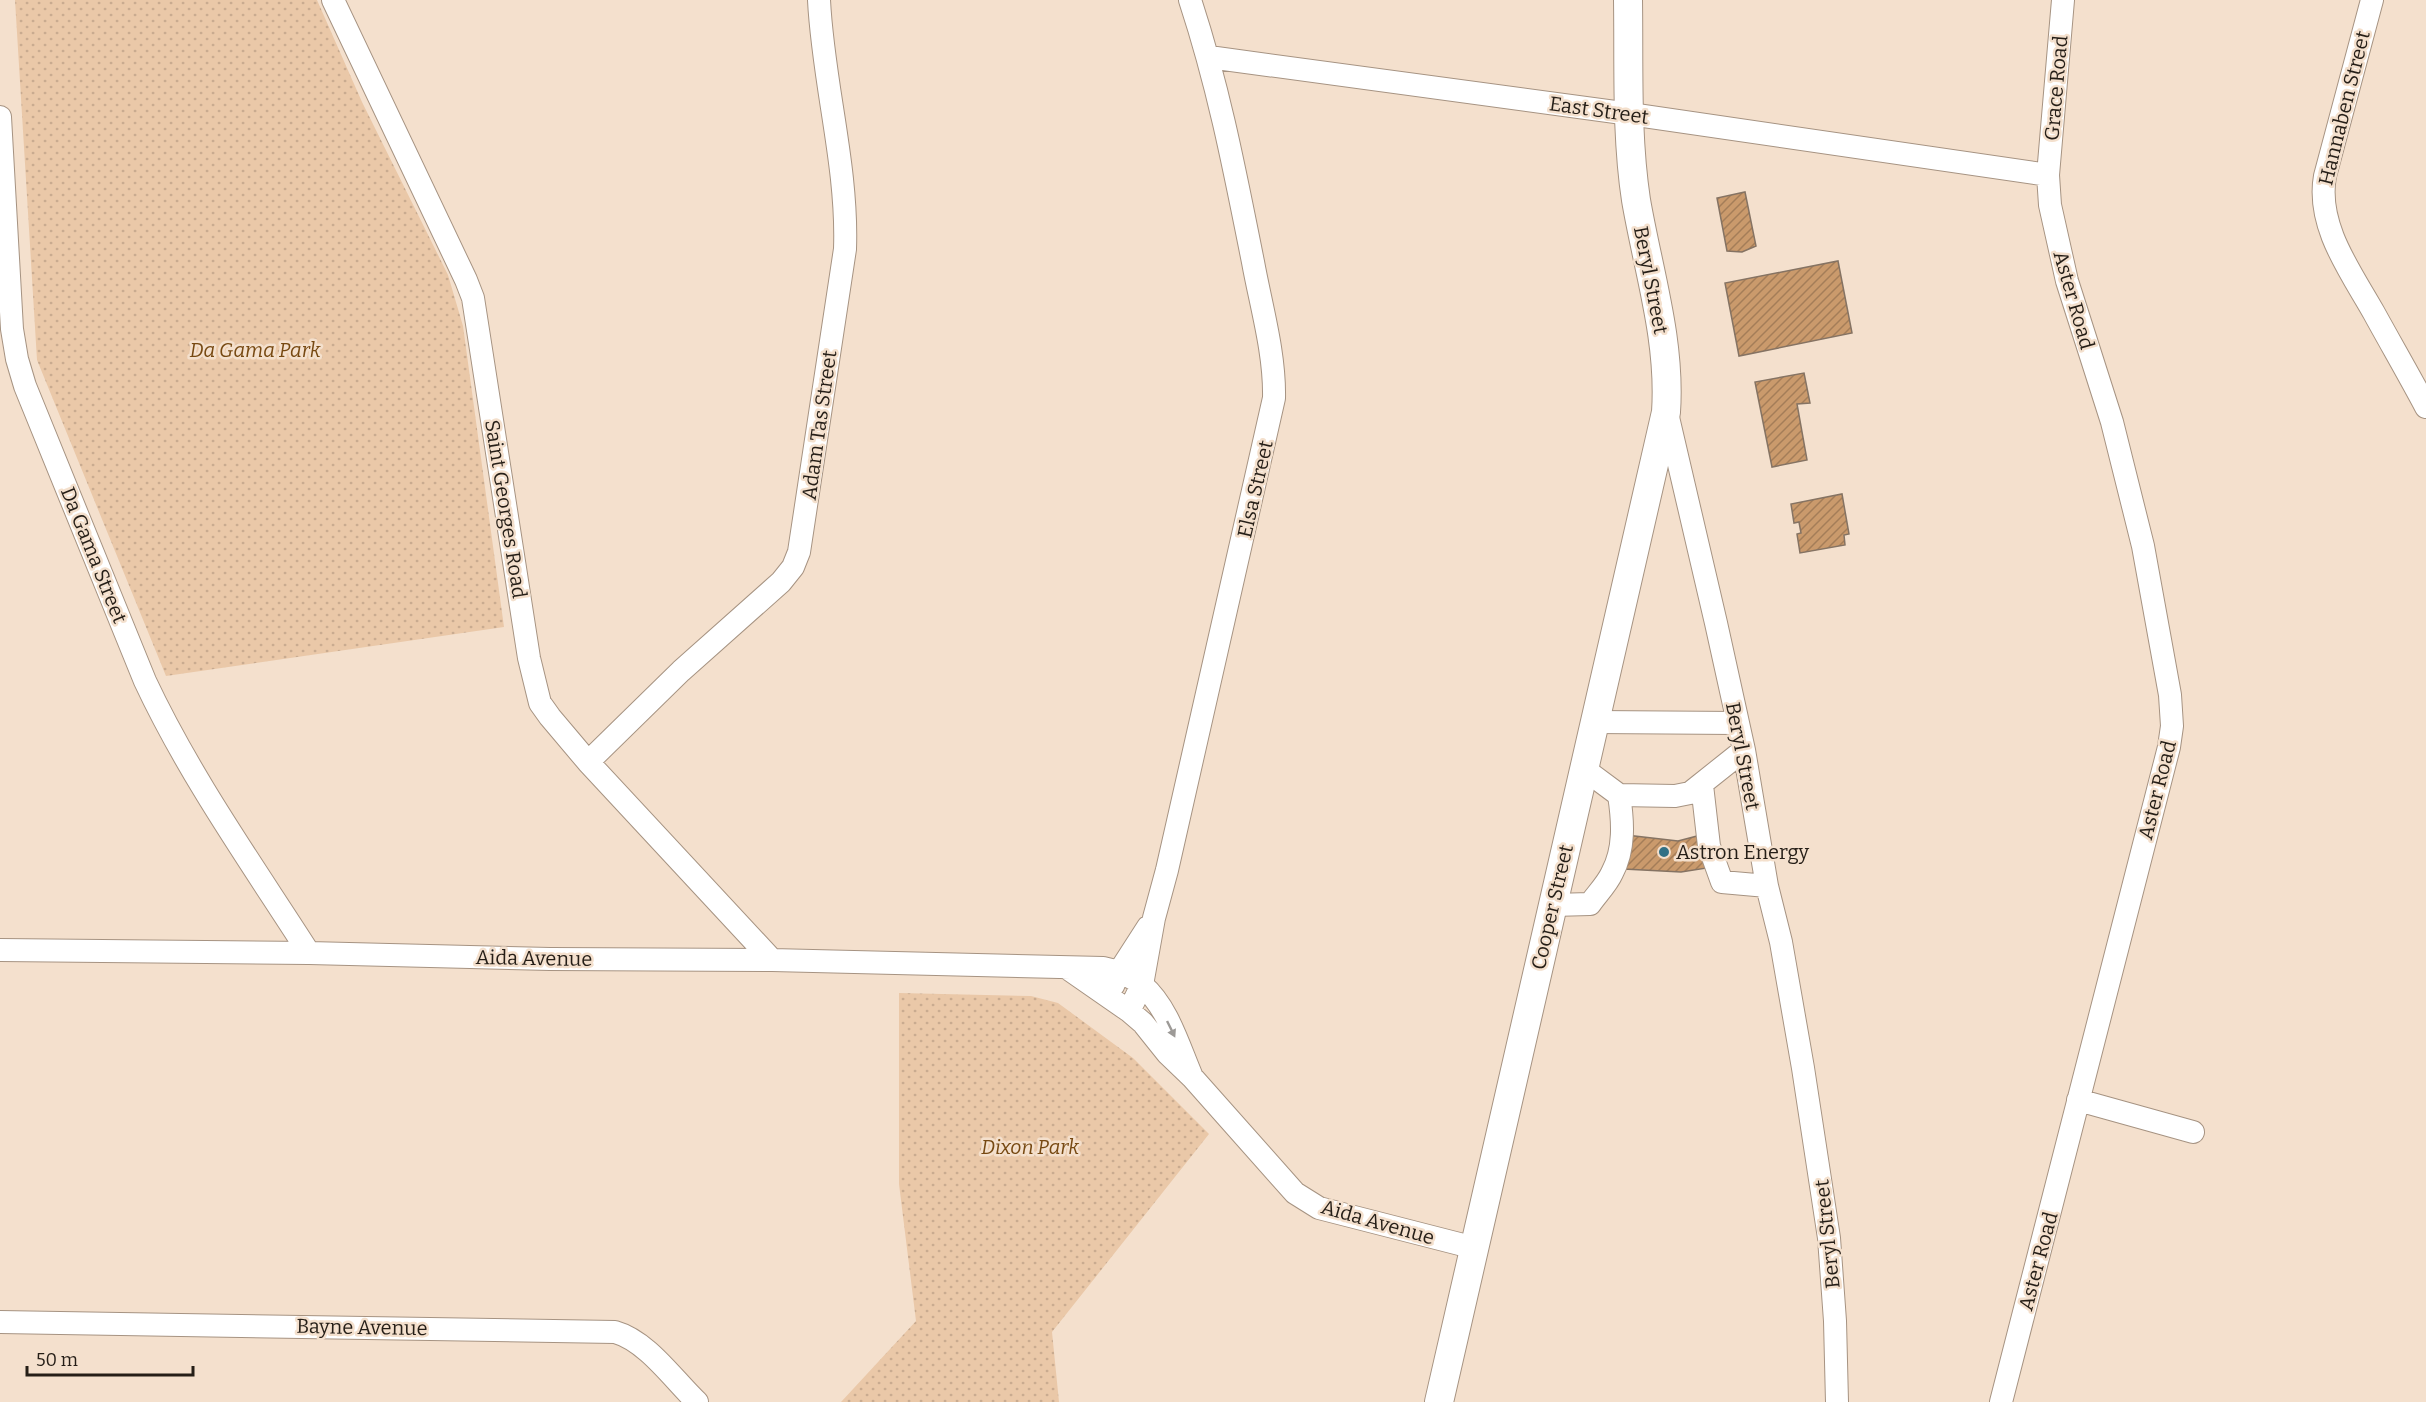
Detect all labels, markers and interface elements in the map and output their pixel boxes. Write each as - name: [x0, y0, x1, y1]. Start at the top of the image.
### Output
- street label: Hannaben Street: [2313, 28, 2375, 188]
- street label: Grace Road: [2039, 34, 2073, 142]
- street label: East Street: [1548, 91, 1650, 129]
- street label: Beryl Street: [1629, 224, 1673, 336]
- street label: Aster Road: [2049, 248, 2100, 352]
- park label: Da Gama Park: [189, 338, 321, 362]
- street label: Adam Tas Street: [797, 349, 841, 501]
- street label: Saint Georges Road: [480, 418, 532, 600]
- street label: Elsa Street: [1232, 438, 1278, 540]
- street label: Da Gama Street: [56, 483, 132, 627]
- street label: Beryl Street: [1721, 700, 1765, 812]
- street label: Aster Road: [2133, 738, 2181, 842]
- place label: Astron Energy: [1676, 840, 1809, 864]
- street label: Cooper Street: [1526, 842, 1578, 972]
- marker: Astron Energy: [1657, 845, 1671, 859]
- street label: Aida Avenue: [476, 945, 592, 971]
- one-way arrow: [1166, 1020, 1175, 1037]
- park label: Dixon Park: [981, 1135, 1079, 1159]
- street label: Beryl Street: [1809, 1178, 1845, 1290]
- street label: Aida Avenue: [1319, 1194, 1437, 1250]
- street label: Aster Road: [2013, 1209, 2063, 1313]
- street label: Bayne Avenue: [296, 1314, 428, 1340]
- scale bar: [27, 1339, 194, 1377]
- text: 50 m: [36, 1349, 78, 1371]

